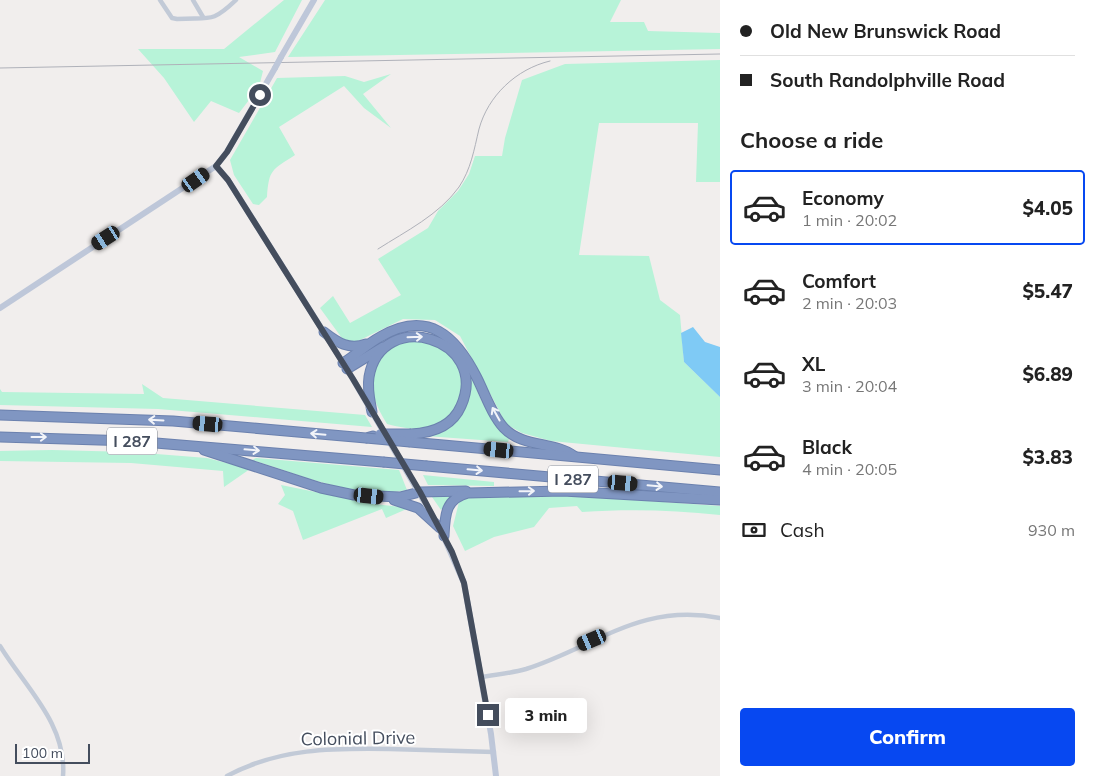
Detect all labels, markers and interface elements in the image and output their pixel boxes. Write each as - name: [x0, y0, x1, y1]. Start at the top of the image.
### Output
- text: Old New Brunswick Road: [770, 19, 1001, 43]
- text: South Randolphville Road: [770, 68, 1005, 92]
- route start: [249, 84, 271, 106]
- text: Choose a ride: [740, 126, 883, 154]
- car: [179, 165, 212, 195]
- icon: car: [742, 185, 787, 230]
- text: Economy: [802, 186, 884, 210]
- text: $4.05: [1022, 196, 1073, 220]
- text: 1 min · 20:02: [802, 210, 897, 230]
- car: [89, 224, 122, 252]
- icon: car: [742, 268, 787, 313]
- text: Comfort: [802, 269, 876, 293]
- text: $5.47: [1022, 279, 1073, 303]
- text: 2 min · 20:03: [802, 293, 897, 313]
- one-way arrow: [406, 332, 422, 342]
- icon: car: [742, 351, 787, 396]
- text: XL: [802, 352, 825, 376]
- text: $6.89: [1022, 362, 1073, 386]
- text: 3 min · 20:04: [802, 376, 897, 396]
- one-way arrow: [490, 408, 500, 422]
- one-way arrow: [148, 415, 164, 424]
- car: [192, 415, 223, 433]
- road number: I 287: [107, 428, 157, 454]
- one-way arrow: [310, 429, 326, 439]
- one-way arrow: [30, 432, 47, 442]
- icon: car: [742, 434, 787, 479]
- text: Black: [802, 435, 852, 459]
- car: [483, 441, 514, 459]
- one-way arrow: [244, 445, 260, 455]
- text: $3.83: [1022, 445, 1073, 469]
- text: 4 min · 20:05: [802, 459, 897, 479]
- one-way arrow: [467, 465, 483, 475]
- road number: I 287: [548, 466, 598, 492]
- car: [607, 474, 638, 492]
- one-way arrow: [646, 481, 662, 491]
- one-way arrow: [518, 486, 535, 496]
- car: [353, 487, 384, 505]
- icon: cash: [740, 516, 768, 544]
- text: Cash: [780, 518, 825, 542]
- text: 930 m: [1028, 520, 1075, 540]
- car: [575, 627, 608, 653]
- callout: 3 min: [506, 698, 588, 732]
- route end: [477, 704, 499, 726]
- text: 3 min: [525, 705, 567, 725]
- button: Confirm: [740, 708, 1075, 766]
- street label: Colonial Drive: [300, 726, 416, 750]
- scale bar: [15, 741, 90, 764]
- text: 100 m: [22, 744, 63, 762]

